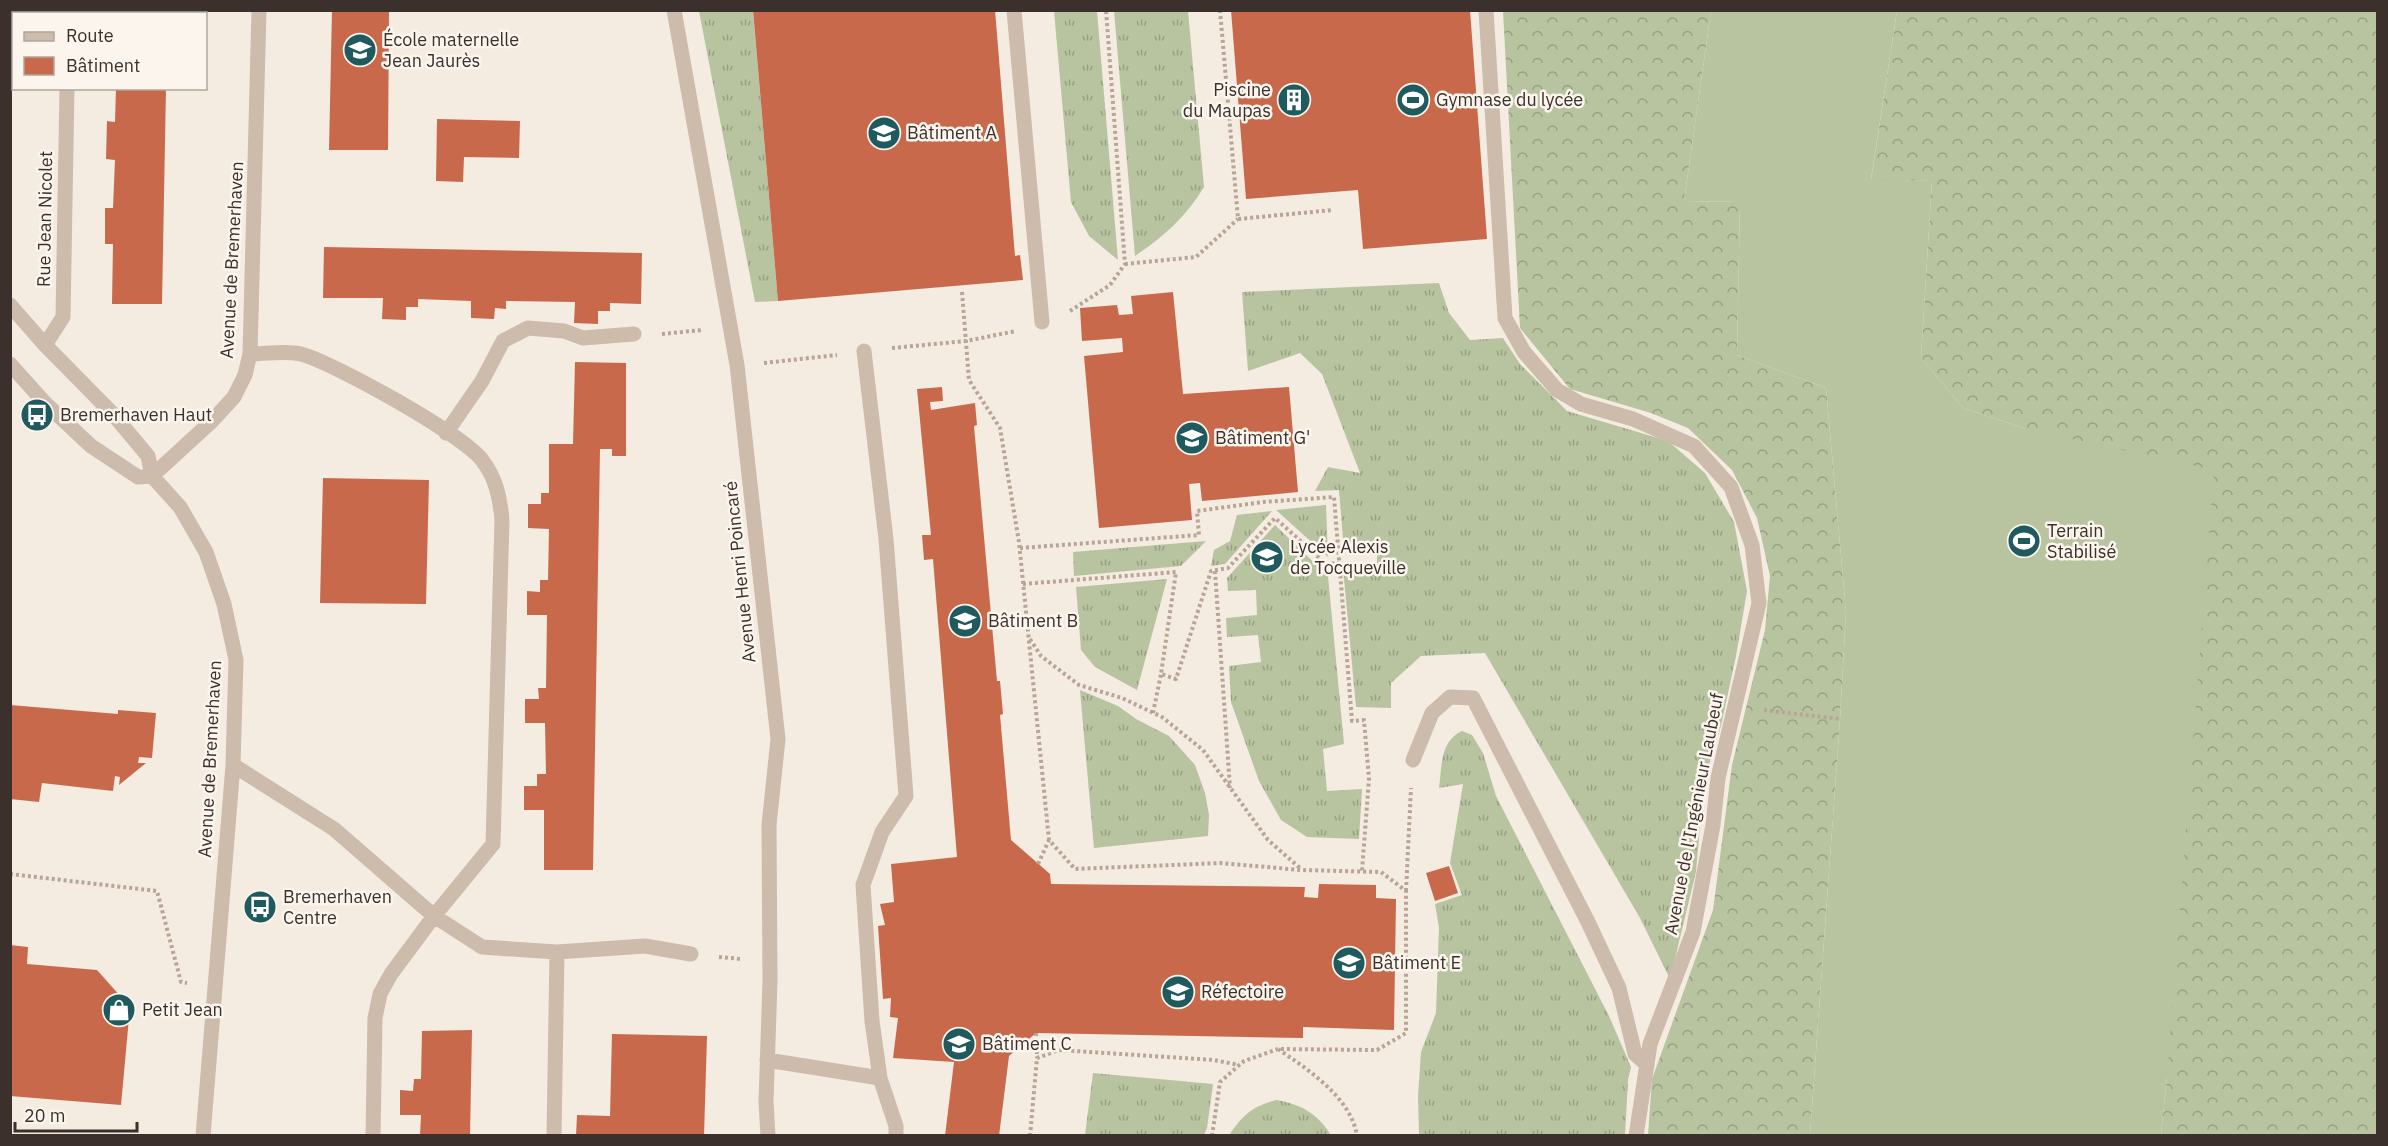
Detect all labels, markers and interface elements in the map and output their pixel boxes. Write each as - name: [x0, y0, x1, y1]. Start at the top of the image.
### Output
- legend: [12, 12, 207, 90]
- text: Route: [66, 24, 114, 47]
- place label: École maternelle Jean Jaurès: [383, 28, 519, 72]
- school or university icon: École maternelle Jean Jaurès: [342, 32, 378, 68]
- text: Bâtiment: [66, 54, 140, 77]
- place label: Piscine du Maupas: [1183, 78, 1271, 122]
- building icon: Piscine du Maupas: [1276, 82, 1312, 118]
- sports icon: Gymnase du lycée: [1395, 82, 1431, 118]
- place label: Gymnase du lycée: [1436, 88, 1583, 111]
- school or university icon: Bâtiment A: [866, 115, 902, 151]
- place label: Bâtiment A: [907, 121, 998, 144]
- street label: Rue Jean Nicolet: [32, 151, 57, 287]
- street label: Avenue de Bremerhaven: [215, 161, 248, 359]
- bus stop icon: Bremerhaven Haut: [19, 397, 55, 433]
- place label: Bremerhaven Haut: [60, 403, 212, 426]
- school or university icon: Bâtiment G': [1174, 420, 1210, 456]
- place label: Bâtiment G': [1215, 426, 1310, 449]
- street label: Avenue Henri Poincaré: [718, 480, 761, 664]
- place label: Terrain Stabilisé: [2047, 519, 2116, 563]
- sports icon: Terrain Stabilisé: [2006, 523, 2042, 559]
- place label: Lycée Alexis de Tocqueville: [1290, 535, 1406, 579]
- school or university icon: Lycée Alexis de Tocqueville: [1249, 539, 1285, 575]
- school or university icon: Bâtiment B: [947, 603, 983, 639]
- place label: Bâtiment B: [988, 609, 1078, 632]
- street label: Avenue de Bremerhaven: [193, 660, 226, 858]
- street label: Avenue de l'Ingénieur Laubeuf: [1659, 691, 1728, 937]
- place label: Bremerhaven Centre: [283, 885, 392, 929]
- bus stop icon: Bremerhaven Centre: [242, 889, 278, 925]
- school or university icon: Bâtiment E: [1331, 945, 1367, 981]
- place label: Bâtiment E: [1372, 951, 1461, 974]
- school or university icon: Réfectoire: [1160, 974, 1196, 1010]
- place label: Réfectoire: [1201, 980, 1284, 1003]
- shop icon: Petit Jean: [101, 992, 137, 1028]
- place label: Petit Jean: [142, 998, 223, 1021]
- school or university icon: Bâtiment C: [941, 1026, 977, 1062]
- place label: Bâtiment C: [982, 1032, 1072, 1055]
- scale bar: [15, 1095, 136, 1133]
- text: 20 m: [24, 1104, 66, 1127]

